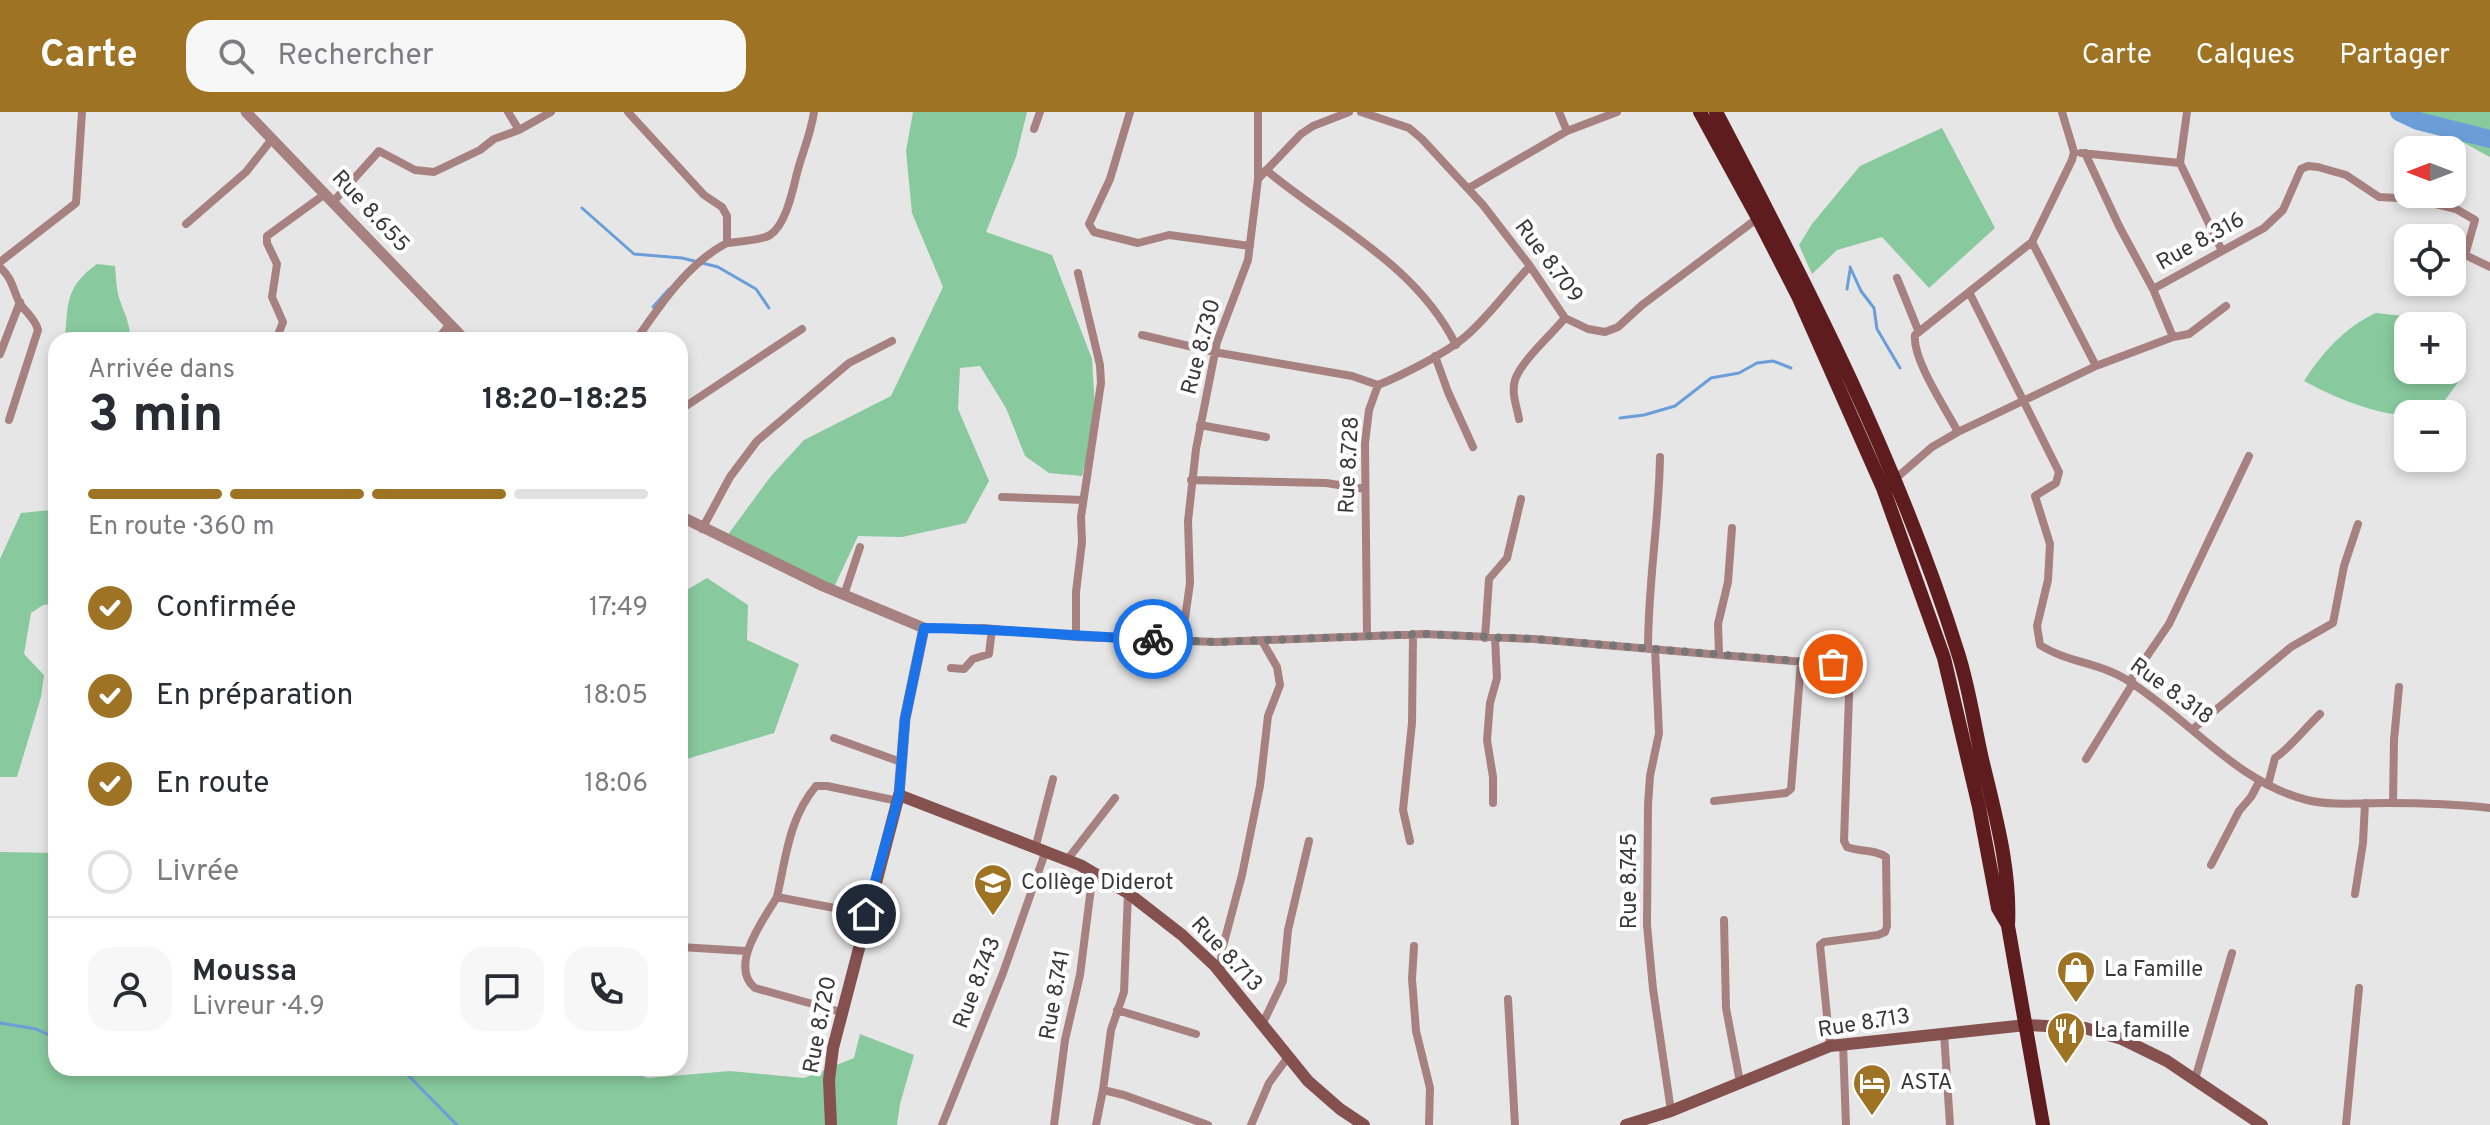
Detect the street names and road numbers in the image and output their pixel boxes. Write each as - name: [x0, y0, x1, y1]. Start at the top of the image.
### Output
- street label: Rue 8.655: [325, 165, 415, 259]
- street label: Rue 8.316: [2152, 207, 2250, 277]
- street label: Rue 8.709: [1508, 215, 1588, 309]
- street label: Rue 8.730: [1176, 296, 1228, 398]
- street label: Rue 8.728: [1334, 415, 1366, 515]
- street label: Rue 8.318: [2124, 653, 2218, 731]
- street label: Rue 8.745: [1617, 833, 1644, 929]
- street label: Rue 8.713: [1184, 912, 1268, 998]
- street label: Rue 8.743: [948, 933, 1008, 1033]
- street label: Rue 8.741: [1035, 948, 1077, 1042]
- street label: Rue 8.720: [798, 974, 844, 1076]
- street label: Rue 8.713: [1816, 1003, 1912, 1045]

